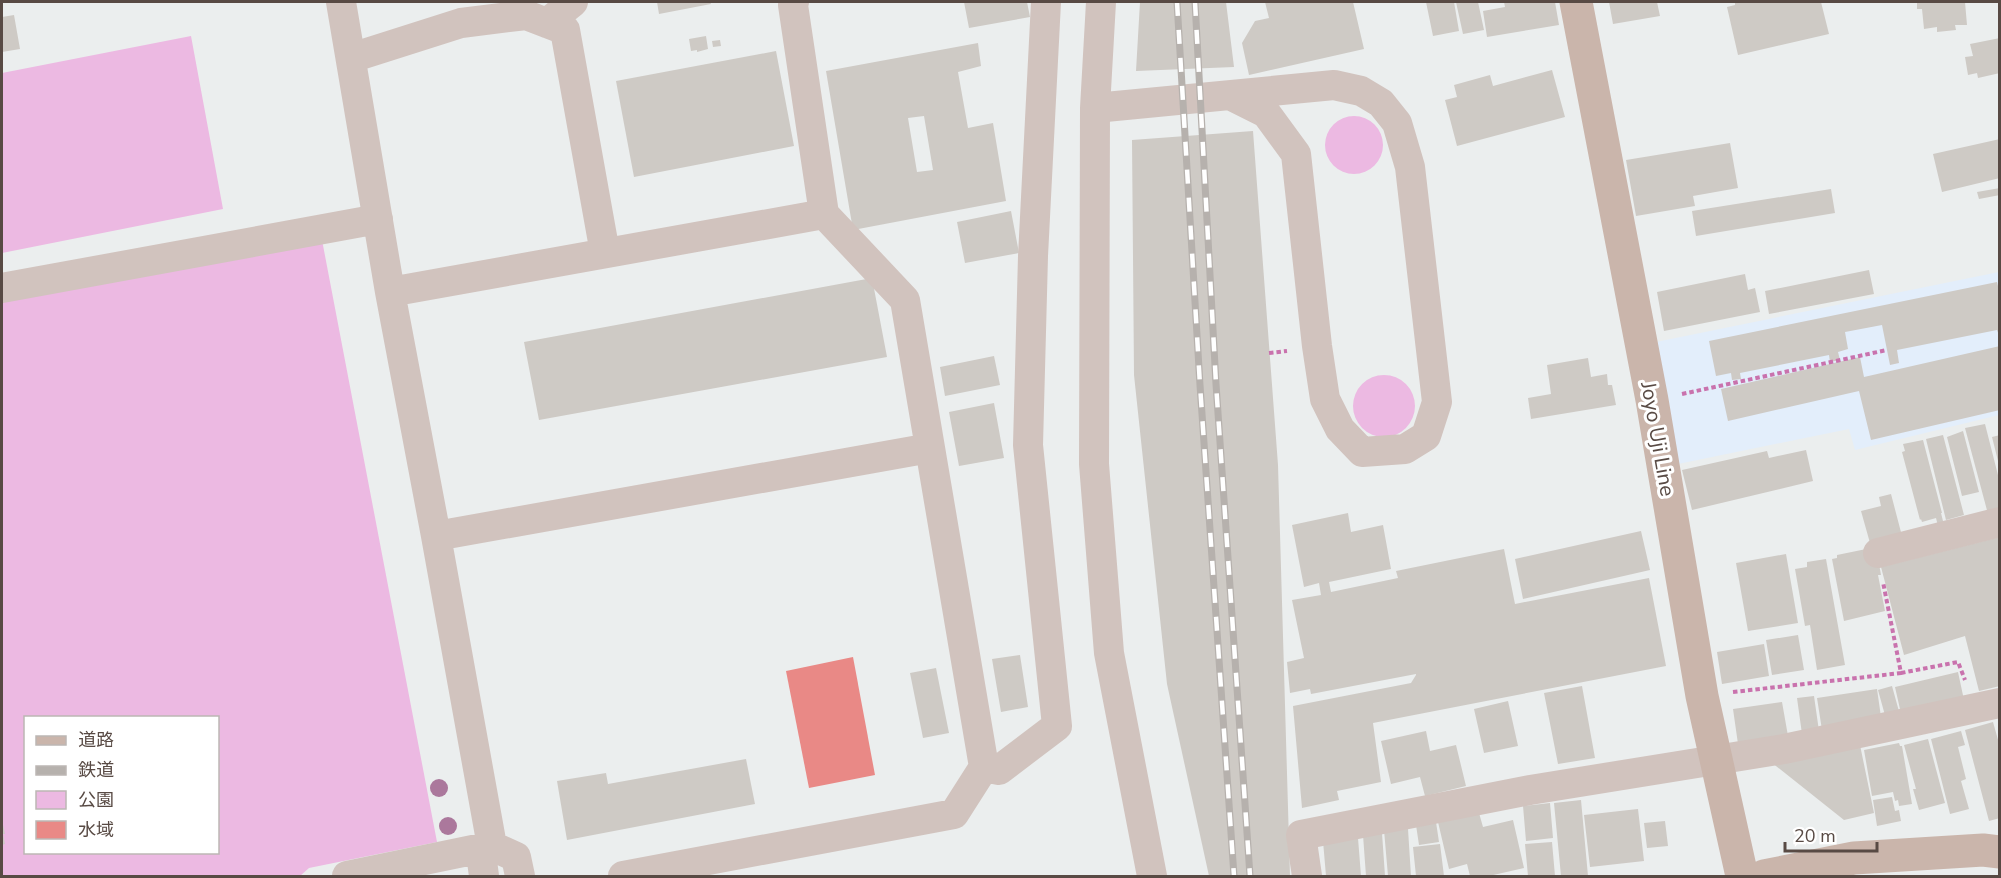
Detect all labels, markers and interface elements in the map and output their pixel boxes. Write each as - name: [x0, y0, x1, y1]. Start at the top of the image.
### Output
- street label: Joyo Uji Line: [1634, 378, 1682, 499]
- legend: [24, 716, 219, 854]
- text: 道路: [78, 728, 114, 752]
- text: 鉄道: [78, 758, 114, 782]
- text: 公園: [78, 788, 114, 812]
- scale bar: [1785, 815, 1876, 853]
- text: 水域: [78, 818, 114, 842]
- text: 20 m: [1794, 824, 1836, 848]

